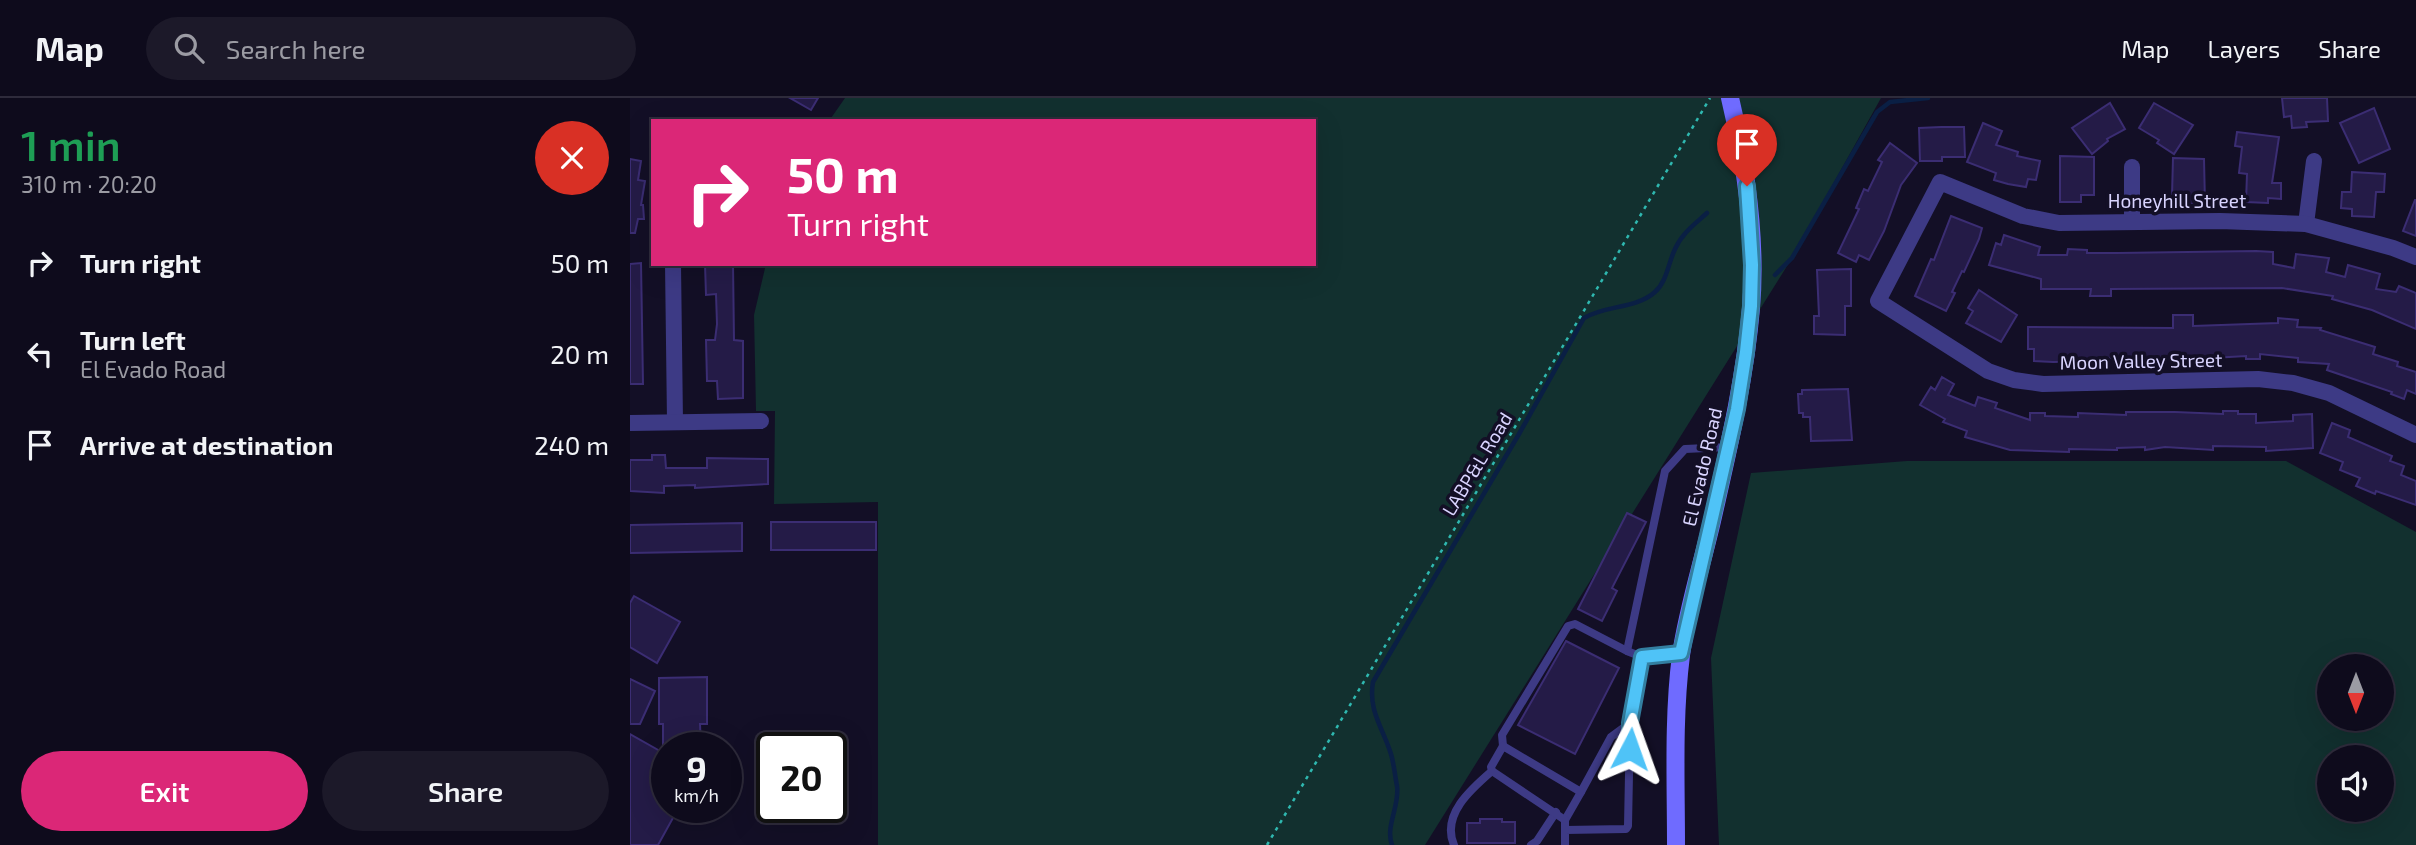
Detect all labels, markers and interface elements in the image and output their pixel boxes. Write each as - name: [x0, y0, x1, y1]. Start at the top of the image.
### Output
- search box: [146, 17, 636, 80]
- text: Map: [35, 28, 104, 68]
- icon: search: [170, 29, 208, 67]
- text: Search here: [226, 33, 365, 64]
- text: Map: [2121, 34, 2169, 63]
- text: Layers: [2207, 34, 2280, 63]
- text: Share: [2318, 34, 2381, 63]
- pin: [1717, 114, 1777, 186]
- text: 1 min: [21, 119, 121, 169]
- button: close: [535, 121, 609, 195]
- icon: arrive: [1728, 125, 1766, 163]
- text: 50 m: [787, 144, 899, 203]
- icon: right: [672, 147, 763, 238]
- text: 310 m · 20:20: [21, 170, 157, 198]
- street label: Honeyhill Street: [2108, 189, 2246, 212]
- text: Turn right: [787, 204, 929, 242]
- icon: right: [21, 244, 59, 282]
- text: Turn right: [80, 247, 201, 278]
- text: 50 m: [551, 247, 609, 278]
- text: Turn left: [80, 324, 186, 355]
- icon: left: [21, 335, 59, 373]
- text: 20 m: [550, 338, 609, 369]
- street label: Moon Valley Street: [2059, 348, 2222, 373]
- text: El Evado Road: [80, 355, 226, 383]
- street label: El Evado Road: [1677, 405, 1726, 528]
- street label: LABP&L Road: [1437, 408, 1516, 520]
- icon: arrive: [21, 426, 59, 464]
- text: Arrive at destination: [80, 429, 333, 460]
- text: 240 m: [534, 429, 609, 460]
- north arrow: [2317, 654, 2394, 732]
- map controls: [2317, 654, 2394, 822]
- position arrow: [1593, 712, 1667, 786]
- speed limit sign: 20: [756, 732, 847, 823]
- button: sound: [2317, 745, 2394, 822]
- text: 9: [686, 747, 707, 789]
- button: Exit: [21, 751, 308, 831]
- button: Share: [322, 751, 609, 831]
- text: km/h: [674, 784, 719, 806]

